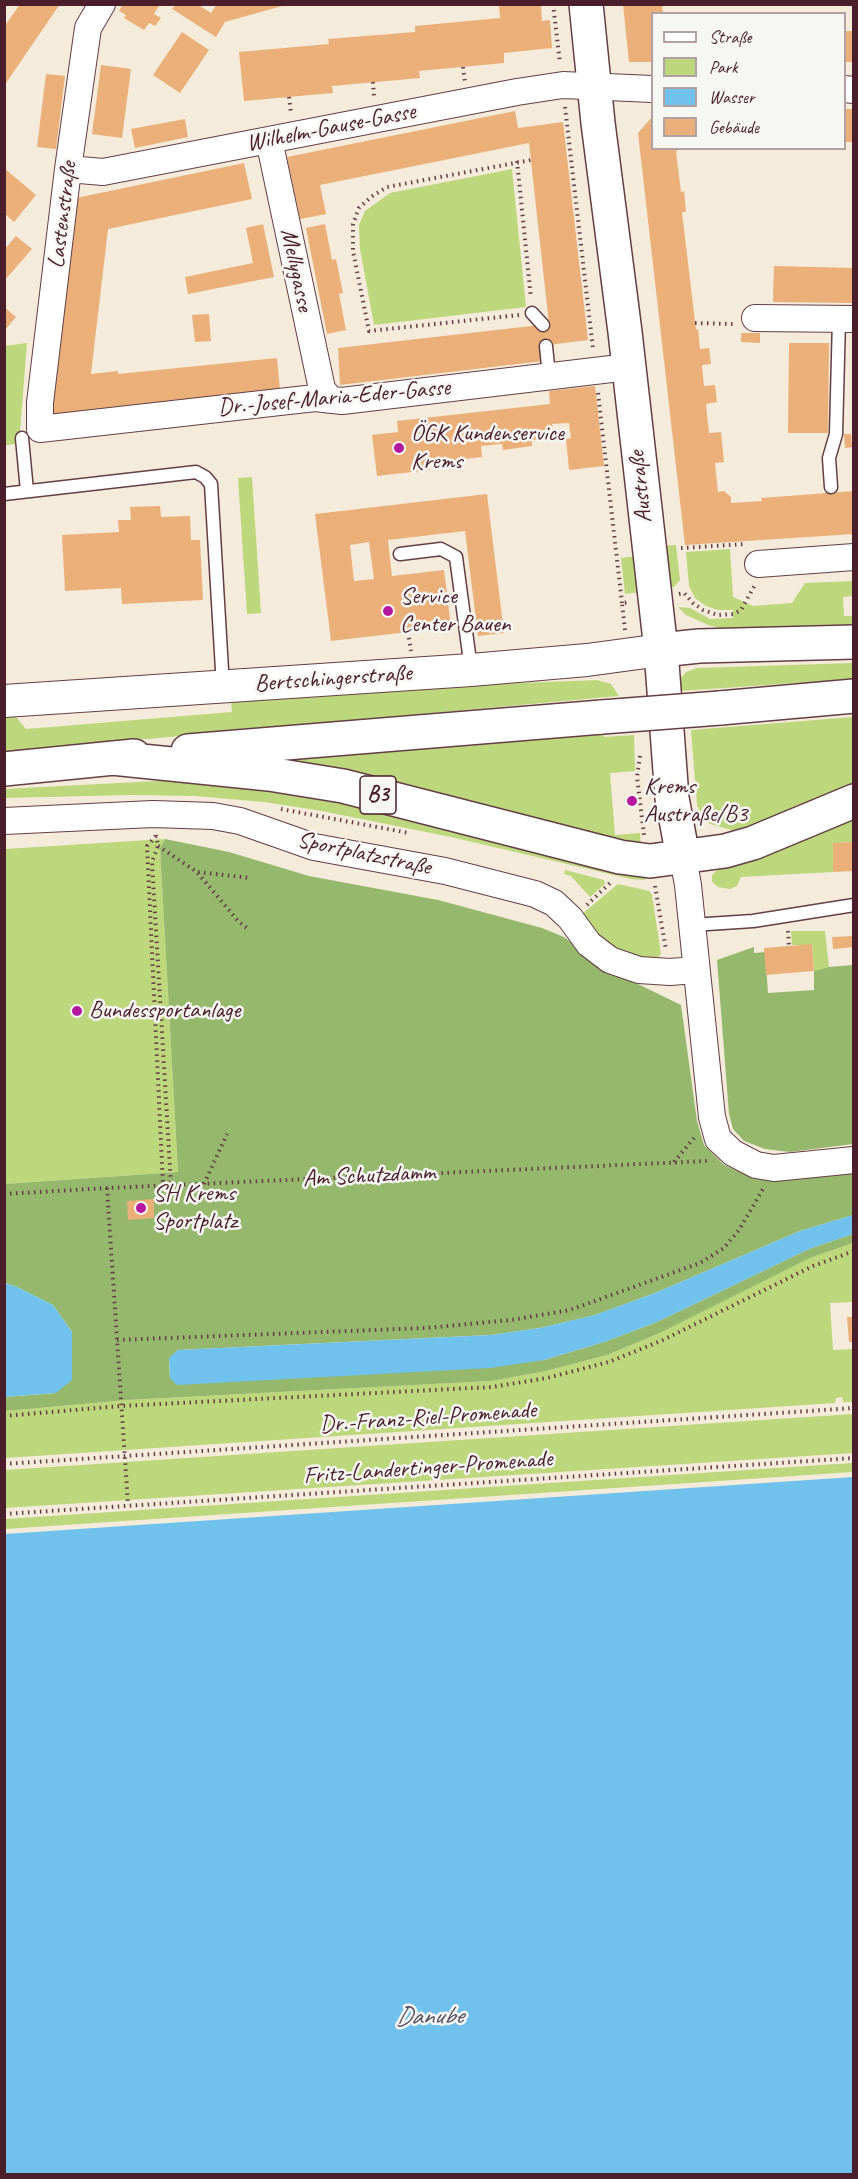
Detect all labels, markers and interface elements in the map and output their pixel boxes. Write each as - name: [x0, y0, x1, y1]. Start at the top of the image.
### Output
- legend: [651, 12, 846, 150]
- text: Straße: [709, 26, 751, 48]
- text: Park: [709, 56, 738, 78]
- text: Wasser: [709, 86, 754, 108]
- street label: Wilhelm-Gause-Gasse: [244, 97, 418, 159]
- text: Gebäude: [709, 116, 759, 138]
- street label: Lastenstraße: [42, 160, 84, 270]
- street label: Mellygasse: [273, 226, 319, 314]
- street label: Dr.-Josef-Maria-Eder-Gasse: [217, 374, 451, 422]
- place label: ÖGK Kundenservice Krems: [411, 420, 564, 476]
- marker: ÖGK Kundenservice Krems: [392, 441, 406, 455]
- street label: Austraße: [623, 449, 659, 525]
- place label: Service Center Bauen: [400, 583, 511, 639]
- marker: Service Center Bauen: [381, 604, 395, 618]
- street label: Bertschingerstraße: [254, 659, 412, 699]
- place label: Krems Austraße/B3: [644, 773, 748, 829]
- road number: B3: [360, 776, 396, 814]
- marker: Krems Austraße/B3: [625, 794, 639, 808]
- street label: Sportplatzstraße: [294, 826, 434, 882]
- place label: Bundessportanlage: [89, 997, 240, 1025]
- marker: Bundessportanlage: [70, 1004, 84, 1018]
- street label: Am Schutzdamm: [302, 1158, 436, 1194]
- place label: SH Krems Sportplatz: [153, 1180, 237, 1236]
- marker: SH Krems Sportplatz: [134, 1201, 148, 1215]
- street label: Dr.-Franz-Riel-Promenade: [319, 1396, 537, 1440]
- street label: Fritz-Landertinger-Promenade: [303, 1445, 553, 1491]
- water label: Danube: [395, 2001, 463, 2033]

